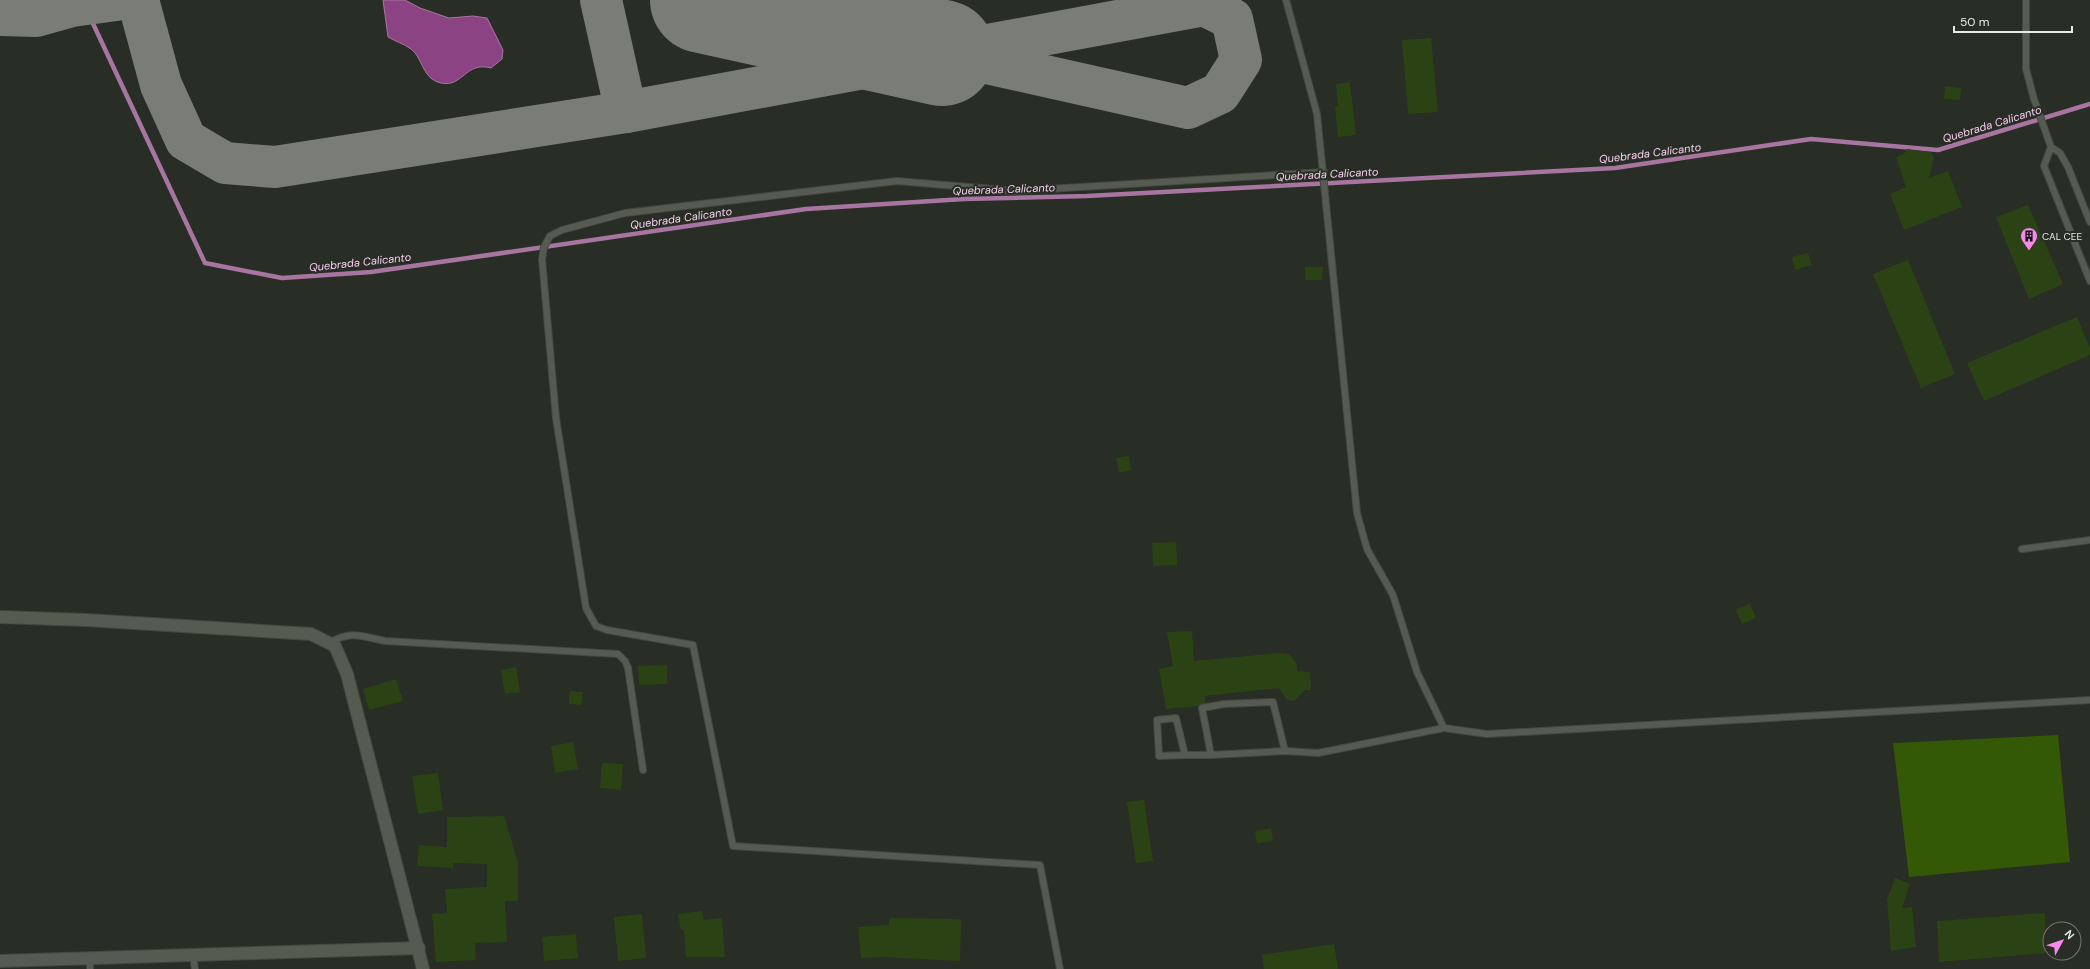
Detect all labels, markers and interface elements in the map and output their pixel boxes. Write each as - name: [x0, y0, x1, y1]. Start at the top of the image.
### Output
- scale bar: [1954, 8, 2072, 34]
- text: 50 m: [1960, 14, 1989, 30]
- water label: Quebrada Calicanto: [1941, 102, 2044, 146]
- water label: Quebrada Calicanto: [1598, 140, 1702, 166]
- water label: Quebrada Calicanto: [1275, 164, 1379, 184]
- water label: Quebrada Calicanto: [952, 180, 1056, 198]
- water label: Quebrada Calicanto: [629, 204, 733, 232]
- building icon: CAL CEE: [2019, 226, 2039, 251]
- place label: CAL CEE: [2042, 230, 2082, 243]
- water label: Quebrada Calicanto: [308, 250, 412, 274]
- north arrow: [2042, 921, 2082, 961]
- text: N: [2062, 927, 2078, 942]

